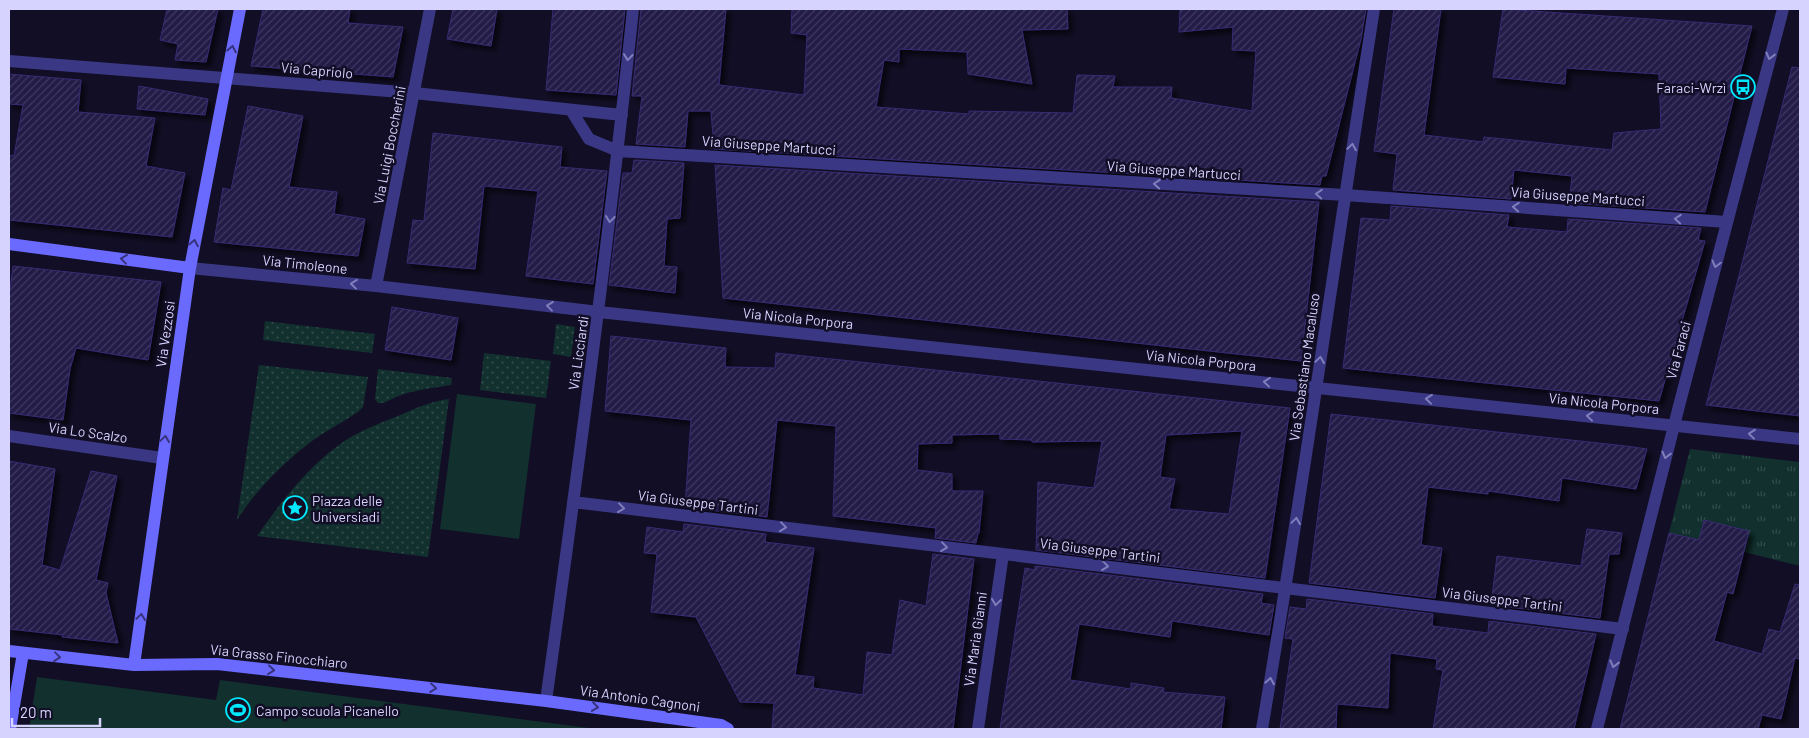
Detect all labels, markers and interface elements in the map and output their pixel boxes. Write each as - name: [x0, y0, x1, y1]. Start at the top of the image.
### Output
- one-way arrow: [226, 45, 236, 54]
- one-way arrow: [1766, 51, 1776, 59]
- one-way arrow: [623, 54, 634, 62]
- street label: Via Capriolo: [280, 58, 354, 82]
- bus stop icon: Faraci-Wrzì: [1730, 74, 1756, 100]
- place label: Faraci-Wrzì: [1656, 79, 1726, 96]
- street label: Via Luigi Boccherini: [369, 84, 409, 206]
- street label: Via Giuseppe Martucci: [701, 132, 837, 158]
- one-way arrow: [1347, 143, 1357, 152]
- street label: Via Giuseppe Martucci: [1106, 157, 1242, 183]
- one-way arrow: [1153, 178, 1161, 189]
- street label: Via Giuseppe Martucci: [1510, 183, 1646, 209]
- one-way arrow: [1315, 188, 1323, 199]
- one-way arrow: [1512, 202, 1520, 213]
- one-way arrow: [1674, 213, 1682, 224]
- one-way arrow: [605, 215, 616, 223]
- one-way arrow: [189, 239, 199, 248]
- street label: Via Timoleone: [262, 251, 348, 277]
- one-way arrow: [120, 255, 128, 265]
- one-way arrow: [1711, 260, 1722, 268]
- one-way arrow: [350, 279, 358, 290]
- street label: Via Sebastiano Macaluso: [1285, 292, 1323, 442]
- street label: Via Vezzosi: [152, 300, 178, 368]
- one-way arrow: [546, 301, 554, 312]
- street label: Via Nicola Porpora: [742, 304, 854, 332]
- street label: Via Licciardi: [564, 315, 592, 391]
- street label: Via Faraci: [1662, 319, 1694, 381]
- street label: Via Nicola Porpora: [1145, 346, 1257, 374]
- one-way arrow: [1314, 356, 1325, 364]
- one-way arrow: [1263, 377, 1271, 388]
- street label: Via Nicola Porpora: [1548, 389, 1660, 417]
- one-way arrow: [1424, 394, 1432, 405]
- one-way arrow: [1586, 411, 1594, 422]
- street label: Via Lo Scalzo: [47, 418, 129, 446]
- one-way arrow: [1747, 429, 1755, 440]
- one-way arrow: [159, 434, 170, 442]
- one-way arrow: [1662, 451, 1672, 459]
- street label: Via Giuseppe Tartini: [637, 486, 759, 518]
- place label: Piazza delle Universiadi: [312, 492, 382, 525]
- place icon: Piazza delle Universiadi: [282, 495, 308, 521]
- one-way arrow: [618, 502, 626, 513]
- one-way arrow: [1291, 516, 1301, 525]
- one-way arrow: [778, 522, 787, 532]
- street label: Via Giuseppe Tartini: [1039, 534, 1161, 566]
- one-way arrow: [940, 541, 948, 552]
- one-way arrow: [1102, 560, 1110, 571]
- street label: Via Giuseppe Tartini: [1441, 583, 1563, 615]
- street label: Via Maria Gianni: [960, 591, 990, 687]
- one-way arrow: [991, 598, 1002, 606]
- one-way arrow: [135, 613, 146, 621]
- street label: Via Grasso Finocchiaro: [209, 640, 349, 672]
- one-way arrow: [53, 651, 61, 662]
- one-way arrow: [1609, 659, 1620, 668]
- one-way arrow: [268, 664, 276, 675]
- one-way arrow: [1265, 677, 1275, 686]
- street label: Via Antonio Cagnoni: [579, 681, 701, 715]
- one-way arrow: [429, 682, 437, 693]
- scale bar: [12, 696, 100, 728]
- sports icon: Campo scuola Picanello: [225, 697, 251, 723]
- one-way arrow: [591, 701, 599, 712]
- place label: Campo scuola Picanello: [256, 702, 399, 719]
- text: 20 m: [20, 703, 52, 721]

